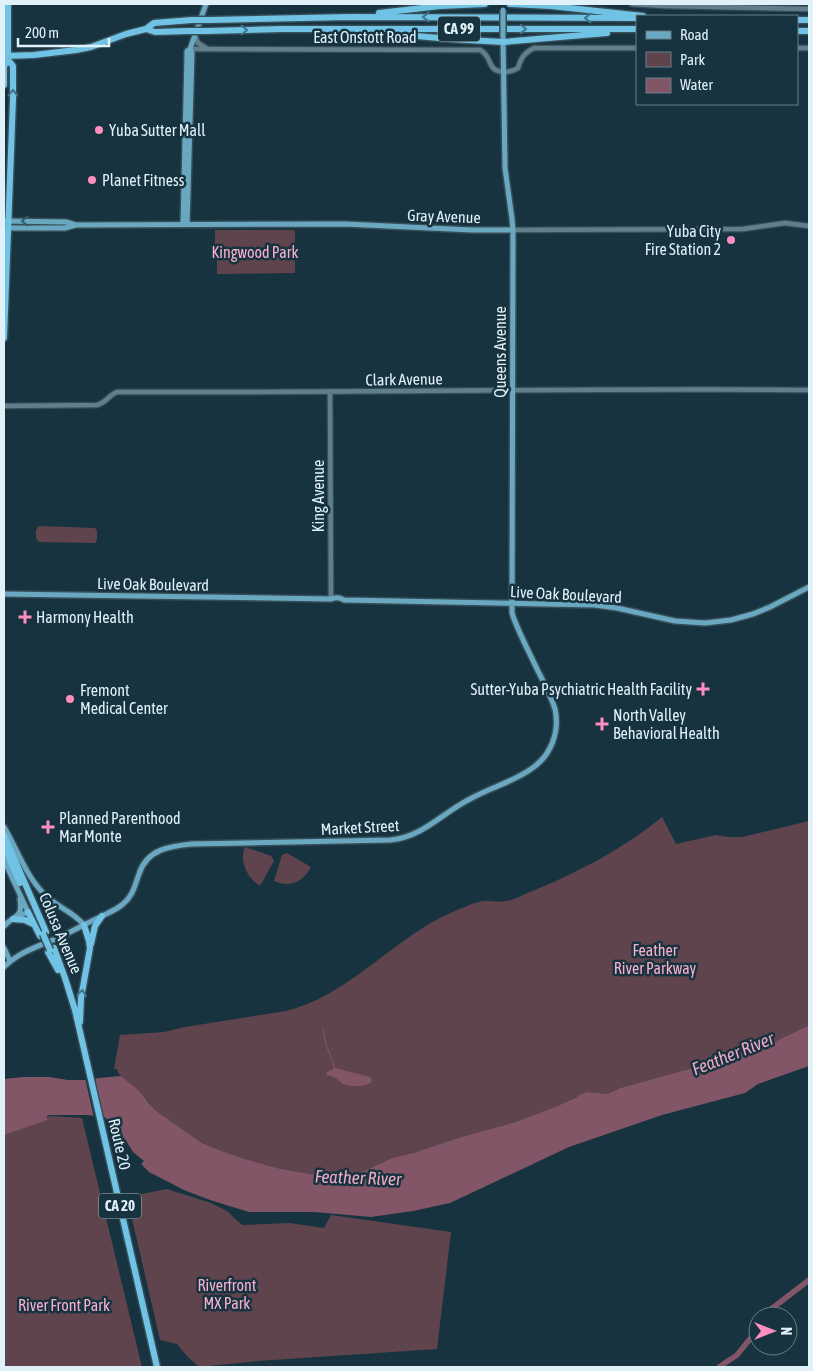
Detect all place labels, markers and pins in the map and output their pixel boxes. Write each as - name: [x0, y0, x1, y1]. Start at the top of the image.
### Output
- place label: Yuba Sutter Mall: [109, 121, 206, 139]
- marker: Yuba Sutter Mall: [93, 124, 105, 136]
- place label: Planet Fitness: [102, 171, 185, 189]
- marker: Planet Fitness: [86, 174, 98, 186]
- place label: Yuba City Fire Station 2: [645, 222, 721, 258]
- marker: Yuba City Fire Station 2: [725, 234, 737, 246]
- place label: Harmony Health: [36, 608, 134, 627]
- marker: Harmony Health: [18, 610, 32, 624]
- place label: Sutter-Yuba Psychiatric Health Facility: [470, 680, 692, 699]
- place label: Fremont Medical Center: [80, 681, 168, 717]
- marker: Sutter-Yuba Psychiatric Health Facility: [696, 682, 710, 696]
- marker: Fremont Medical Center: [64, 693, 76, 705]
- place label: North Valley Behavioral Health: [613, 706, 720, 742]
- marker: North Valley Behavioral Health: [595, 717, 609, 731]
- place label: Planned Parenthood Mar Monte: [59, 809, 181, 845]
- marker: Planned Parenthood Mar Monte: [41, 820, 55, 834]

